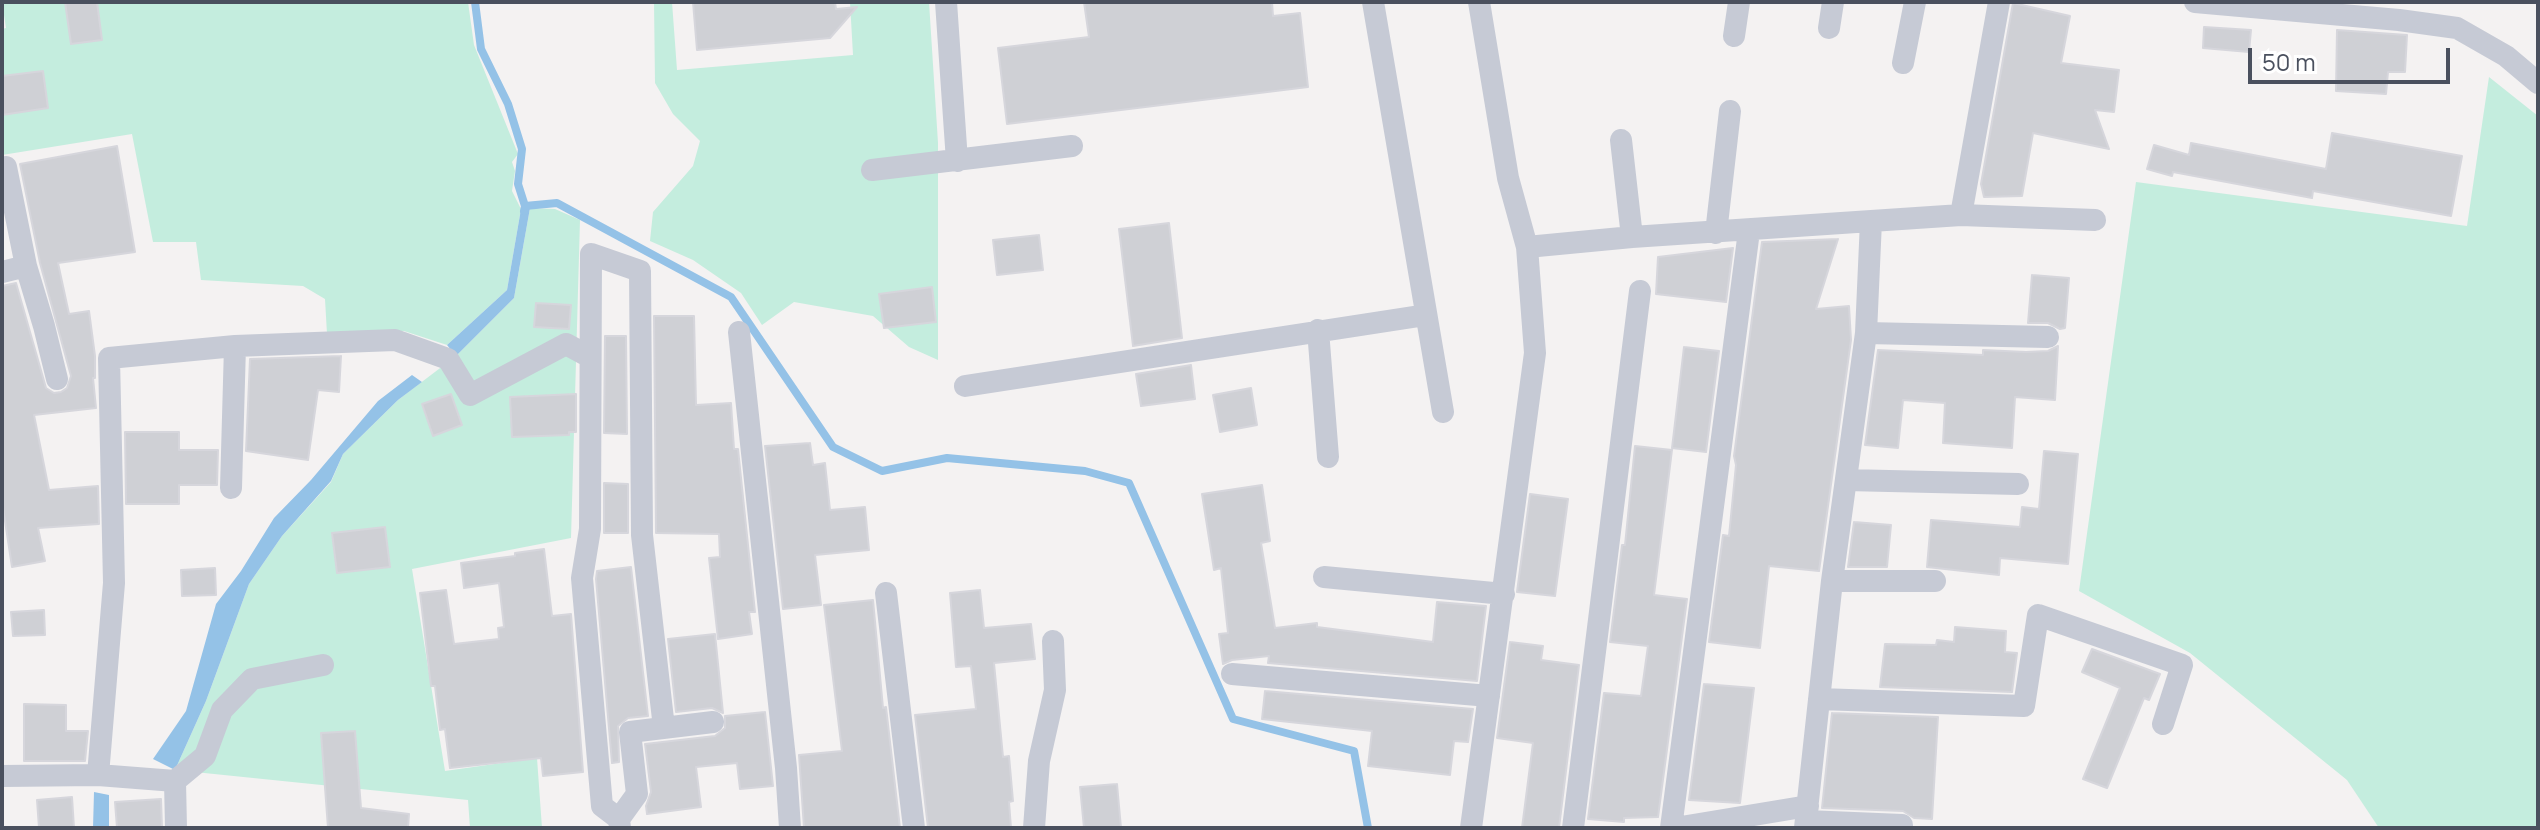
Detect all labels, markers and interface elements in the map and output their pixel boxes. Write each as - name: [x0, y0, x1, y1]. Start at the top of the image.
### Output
- scale bar: [2252, 32, 2454, 82]
- text: 50 m: [2262, 45, 2316, 78]

